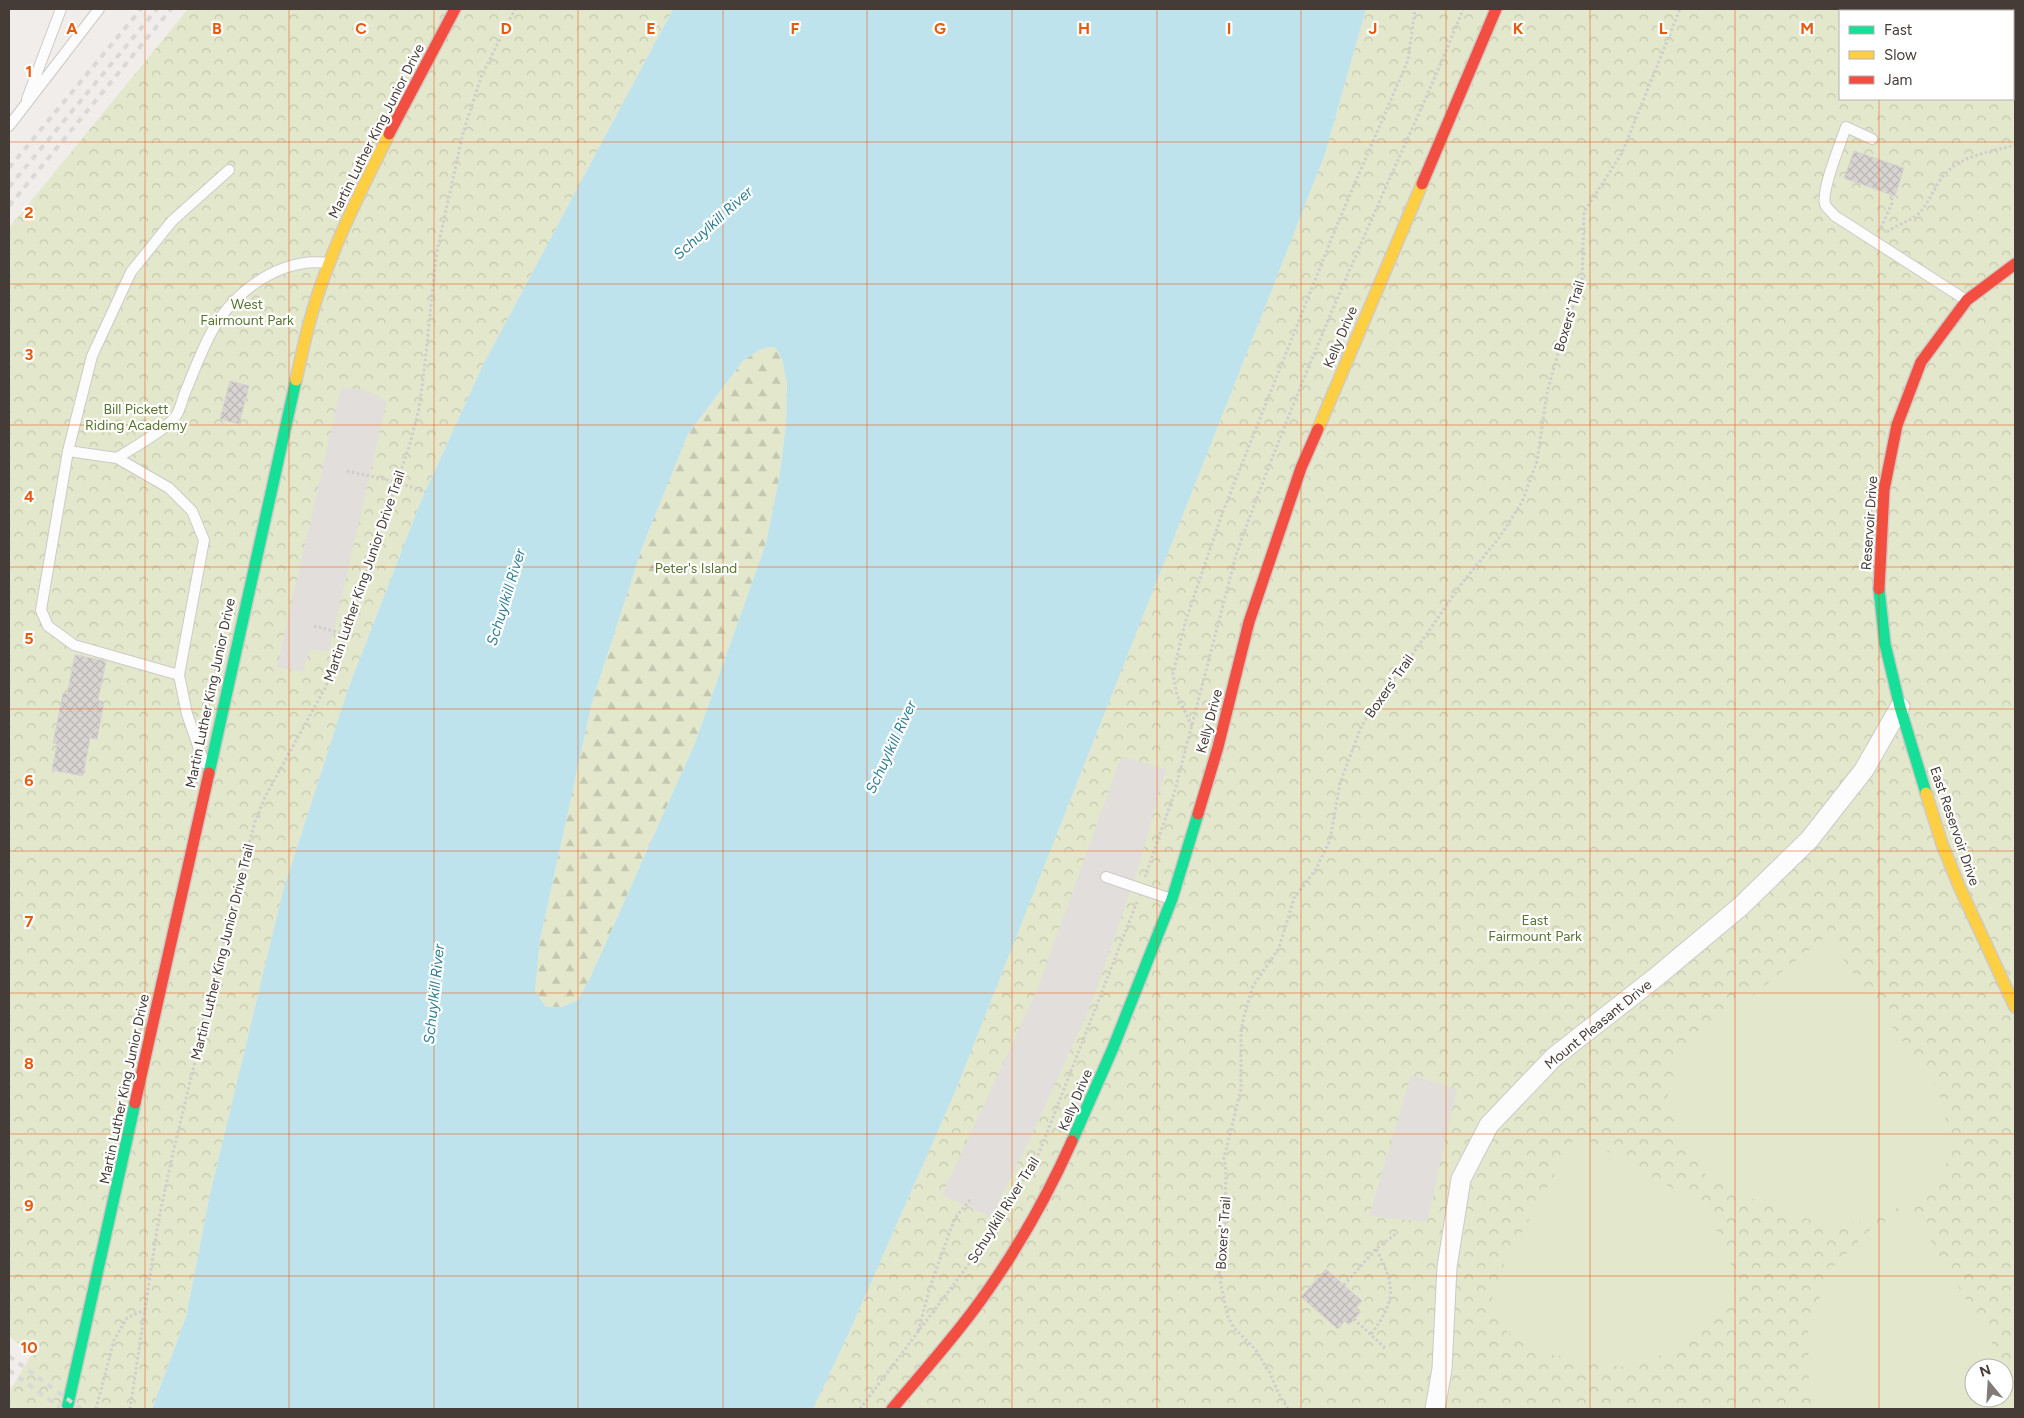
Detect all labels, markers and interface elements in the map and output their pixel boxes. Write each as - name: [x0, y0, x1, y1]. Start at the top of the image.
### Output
- legend: [1839, 10, 2014, 100]
- text: A: [66, 19, 78, 38]
- text: B: [212, 19, 222, 38]
- text: C: [355, 19, 367, 38]
- text: D: [500, 19, 512, 38]
- text: E: [646, 19, 656, 38]
- text: F: [791, 19, 800, 38]
- text: G: [934, 19, 946, 38]
- text: H: [1078, 19, 1090, 38]
- text: I: [1227, 19, 1231, 38]
- text: J: [1369, 19, 1377, 38]
- text: K: [1513, 19, 1524, 38]
- text: L: [1659, 19, 1668, 38]
- text: M: [1800, 19, 1814, 38]
- text: Fast: [1884, 21, 1913, 39]
- street label: Martin Luther King Junior Drive: [325, 41, 428, 221]
- text: Slow: [1884, 46, 1917, 64]
- text: 1: [26, 62, 32, 81]
- text: Jam: [1884, 71, 1912, 89]
- water label: Schuylkill River: [670, 182, 757, 263]
- text: 2: [24, 203, 34, 222]
- street label: Boxers' Trail: [1551, 278, 1588, 354]
- park label: West Fairmount Park: [200, 296, 294, 329]
- street label: Kelly Drive: [1320, 303, 1361, 371]
- text: 3: [25, 345, 34, 364]
- park label: Bill Pickett Riding Academy: [85, 401, 188, 434]
- street label: Martin Luther King Junior Drive Trail: [320, 468, 409, 684]
- street label: Reservoir Drive: [1858, 475, 1881, 571]
- text: 4: [24, 487, 34, 506]
- water label: Schuylkill River: [483, 546, 530, 648]
- park label: Peter's Island: [655, 560, 737, 577]
- street label: Martin Luther King Junior Drive: [182, 596, 239, 790]
- text: 5: [24, 629, 34, 648]
- street label: Boxers' Trail: [1361, 651, 1417, 721]
- street label: Kelly Drive: [1193, 687, 1226, 755]
- water label: Schuylkill River: [862, 697, 921, 796]
- street label: East Reservoir Drive: [1926, 764, 1983, 888]
- text: 6: [24, 771, 34, 790]
- street label: Martin Luther King Junior Drive Trail: [187, 842, 258, 1062]
- text: 7: [25, 912, 34, 931]
- park label: East Fairmount Park: [1488, 912, 1582, 945]
- water label: Schuylkill River: [420, 942, 448, 1045]
- street label: Mount Pleasant Drive: [1541, 976, 1656, 1073]
- street label: Martin Luther King Junior Drive: [96, 992, 153, 1186]
- text: 8: [24, 1054, 34, 1073]
- street label: Kelly Drive: [1055, 1066, 1096, 1134]
- street label: Schuylkill River Trail: [964, 1154, 1043, 1267]
- text: 9: [24, 1196, 34, 1215]
- street label: Boxers' Trail: [1212, 1196, 1235, 1270]
- text: 10: [20, 1338, 38, 1357]
- north arrow: [1964, 1358, 2014, 1408]
- text: N: [1977, 1361, 1993, 1381]

